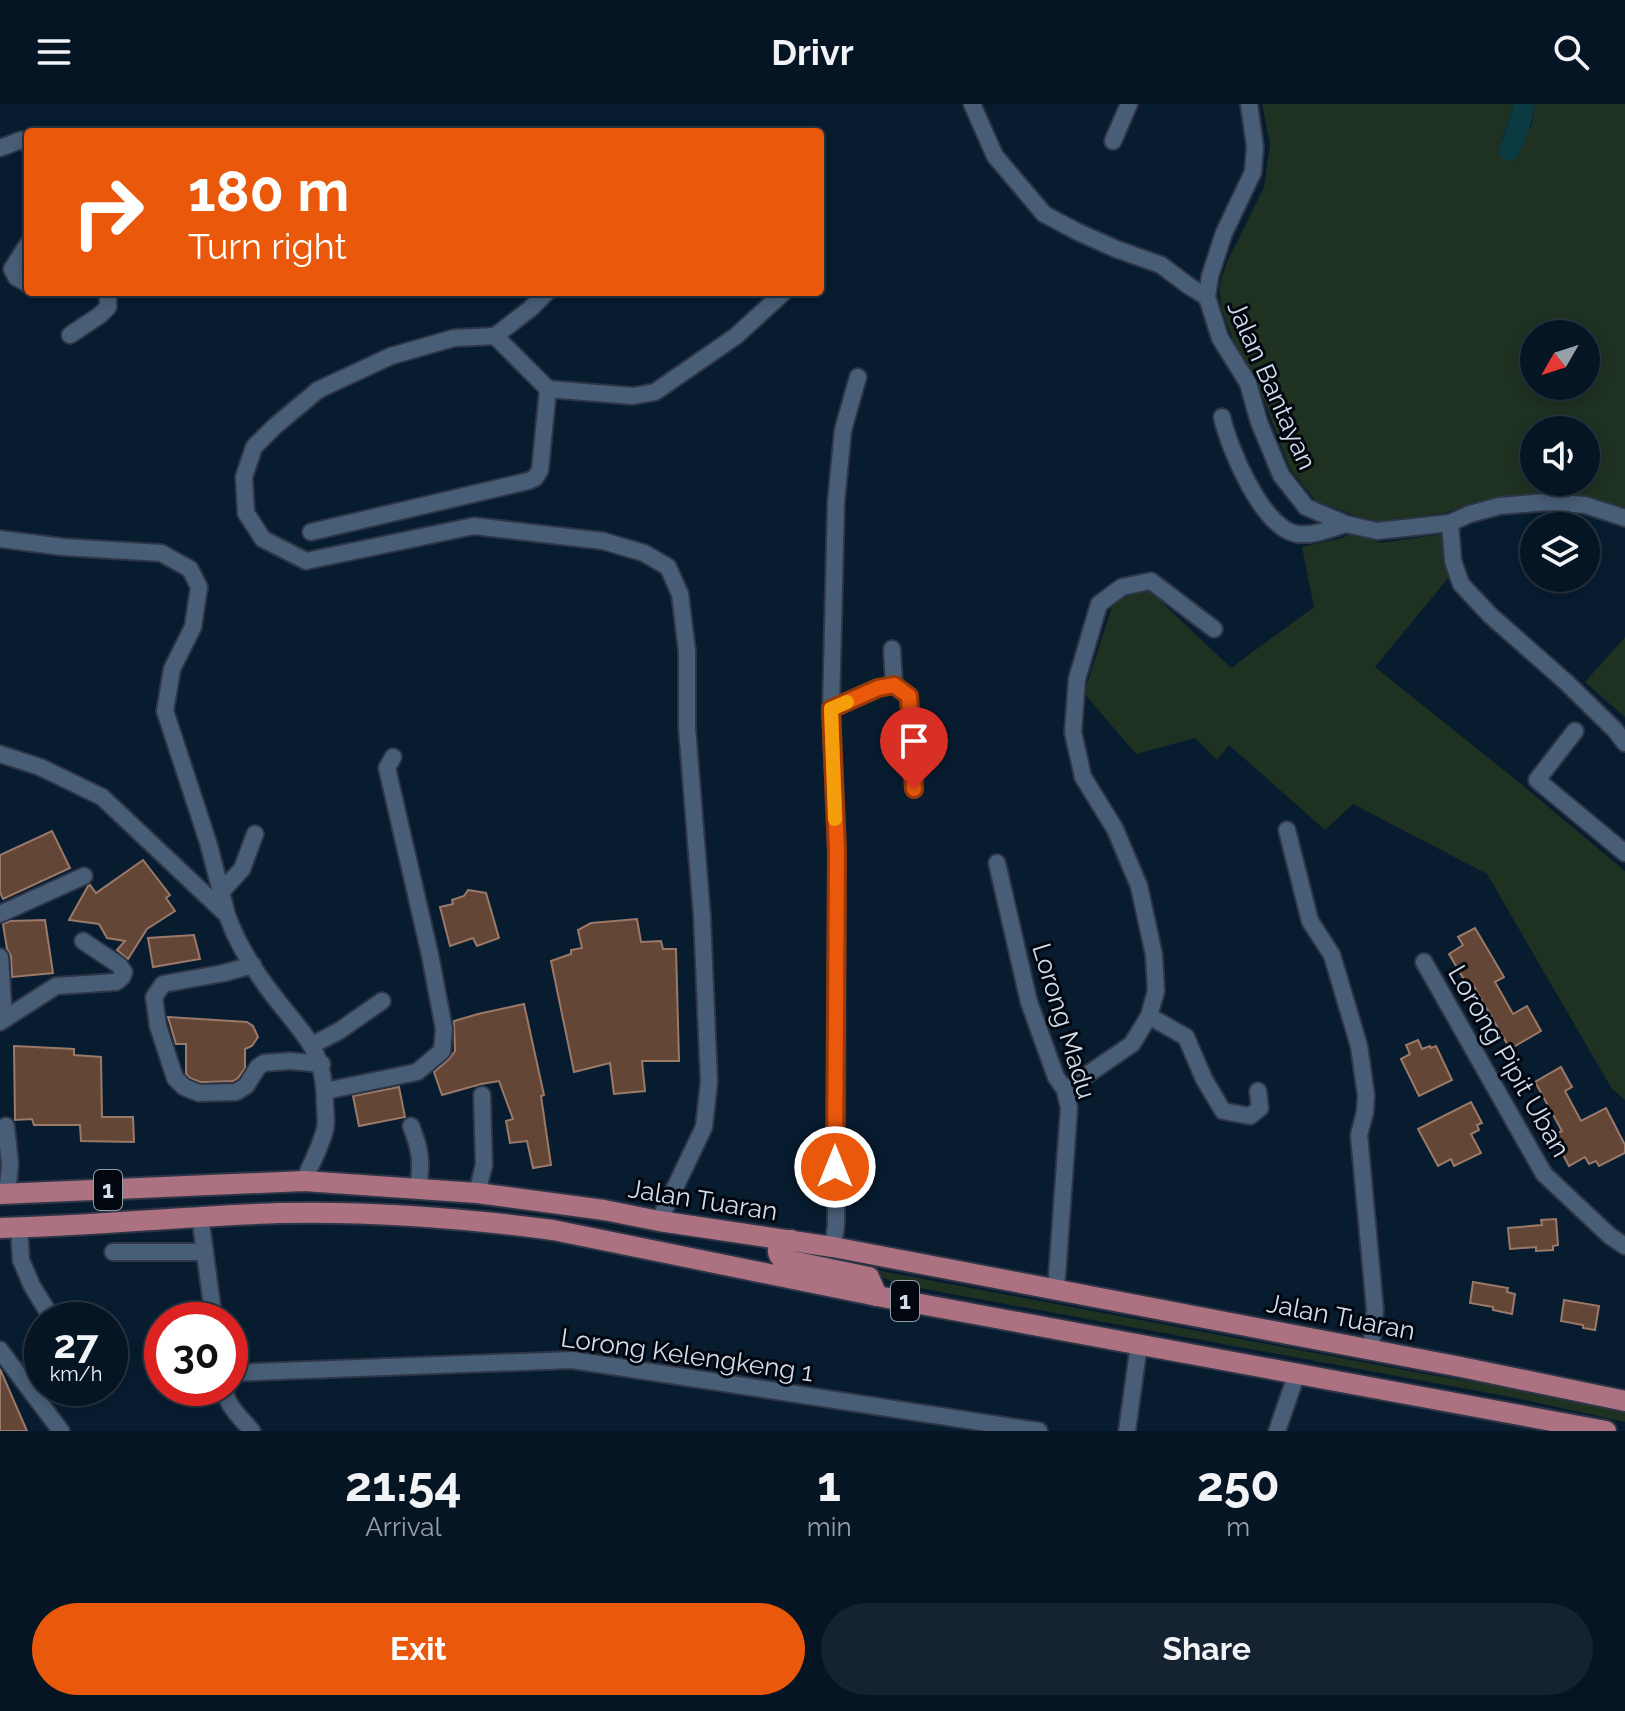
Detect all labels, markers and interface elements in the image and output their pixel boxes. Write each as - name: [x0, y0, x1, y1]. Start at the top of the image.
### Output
- icon: menu: [32, 30, 76, 74]
- icon: search: [1549, 30, 1593, 74]
- text: Drivr: [771, 31, 854, 73]
- text: 180 m: [188, 158, 349, 224]
- icon: right: [56, 160, 160, 264]
- text: Turn right: [188, 225, 347, 267]
- street label: Jalan Bantayan: [1221, 296, 1323, 474]
- north arrow: [1520, 320, 1600, 400]
- map controls: [1520, 320, 1600, 592]
- button: sound: [1520, 416, 1600, 496]
- button: layers: [1520, 512, 1600, 592]
- pin: [880, 707, 948, 789]
- icon: arrive: [892, 719, 936, 763]
- street label: Lorong Madu: [1026, 940, 1102, 1102]
- street label: Lorong Pipit Uban: [1442, 960, 1576, 1162]
- position arrow: [793, 1125, 877, 1209]
- road number: 1: [94, 1170, 122, 1210]
- street label: Jalan Tuaran: [626, 1173, 780, 1227]
- road number: 1: [891, 1281, 919, 1321]
- street label: Jalan Tuaran: [1264, 1288, 1418, 1346]
- speed limit sign: 30: [144, 1302, 248, 1406]
- text: 27: [53, 1320, 98, 1367]
- street label: Lorong Kelengkeng 1: [559, 1322, 815, 1388]
- text: km/h: [50, 1362, 102, 1386]
- text: 21:54: [345, 1456, 462, 1512]
- text: 1: [817, 1456, 841, 1512]
- text: 250: [1197, 1456, 1280, 1512]
- text: Arrival: [365, 1512, 442, 1542]
- text: min: [807, 1512, 852, 1542]
- text: m: [1226, 1512, 1250, 1542]
- button: Exit: [32, 1603, 805, 1695]
- button: Share: [821, 1603, 1593, 1695]

